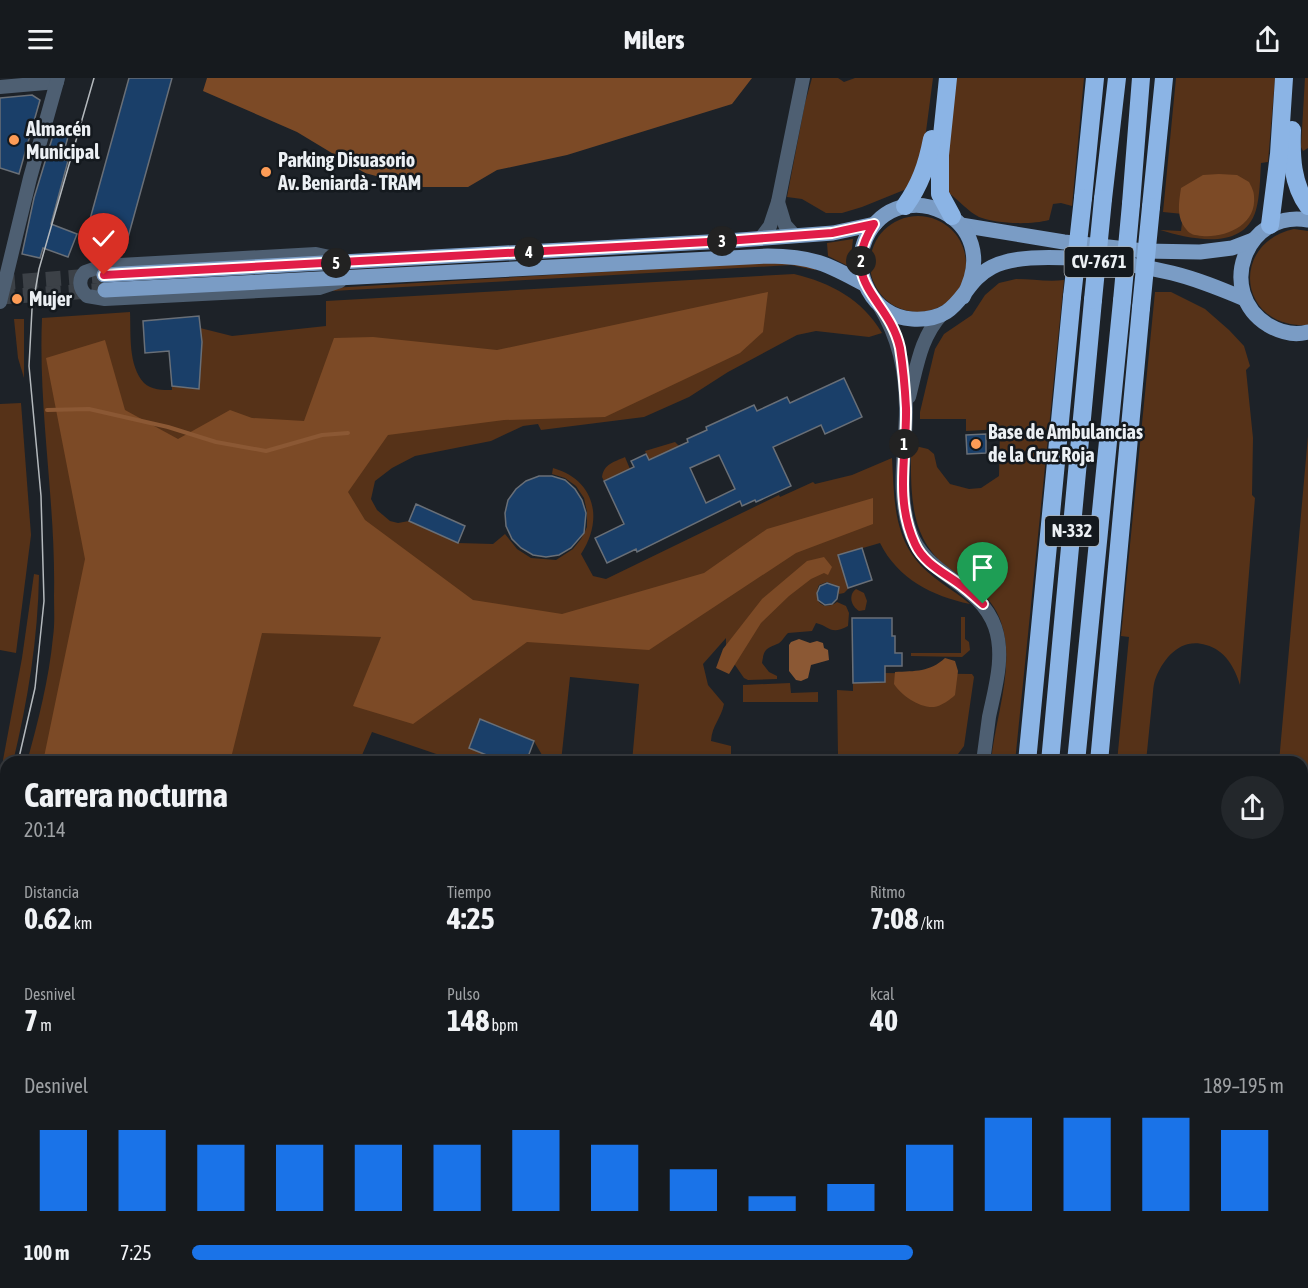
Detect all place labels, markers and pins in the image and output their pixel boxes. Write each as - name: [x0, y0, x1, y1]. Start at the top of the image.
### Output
- place label: Almacén Municipal: [25, 117, 100, 163]
- marker: Almacén Municipal: [7, 133, 21, 147]
- place label: Parking Disuasorio Av. Beniardà - TRAM: [277, 148, 421, 194]
- marker: Parking Disuasorio Av. Beniardà - TRAM: [259, 165, 273, 179]
- pin: [78, 213, 129, 275]
- pin: 3: [707, 226, 737, 256]
- pin: 4: [514, 237, 544, 267]
- pin: 2: [846, 246, 876, 276]
- pin: 5: [321, 248, 351, 278]
- place label: Mujer: [29, 287, 73, 310]
- marker: Mujer: [10, 292, 24, 306]
- place label: Base de Ambulancias de la Cruz Roja: [988, 420, 1143, 466]
- pin: 1: [889, 429, 919, 459]
- marker: Base de Ambulancias de la Cruz Roja: [969, 437, 983, 451]
- pin: [957, 542, 1008, 604]

